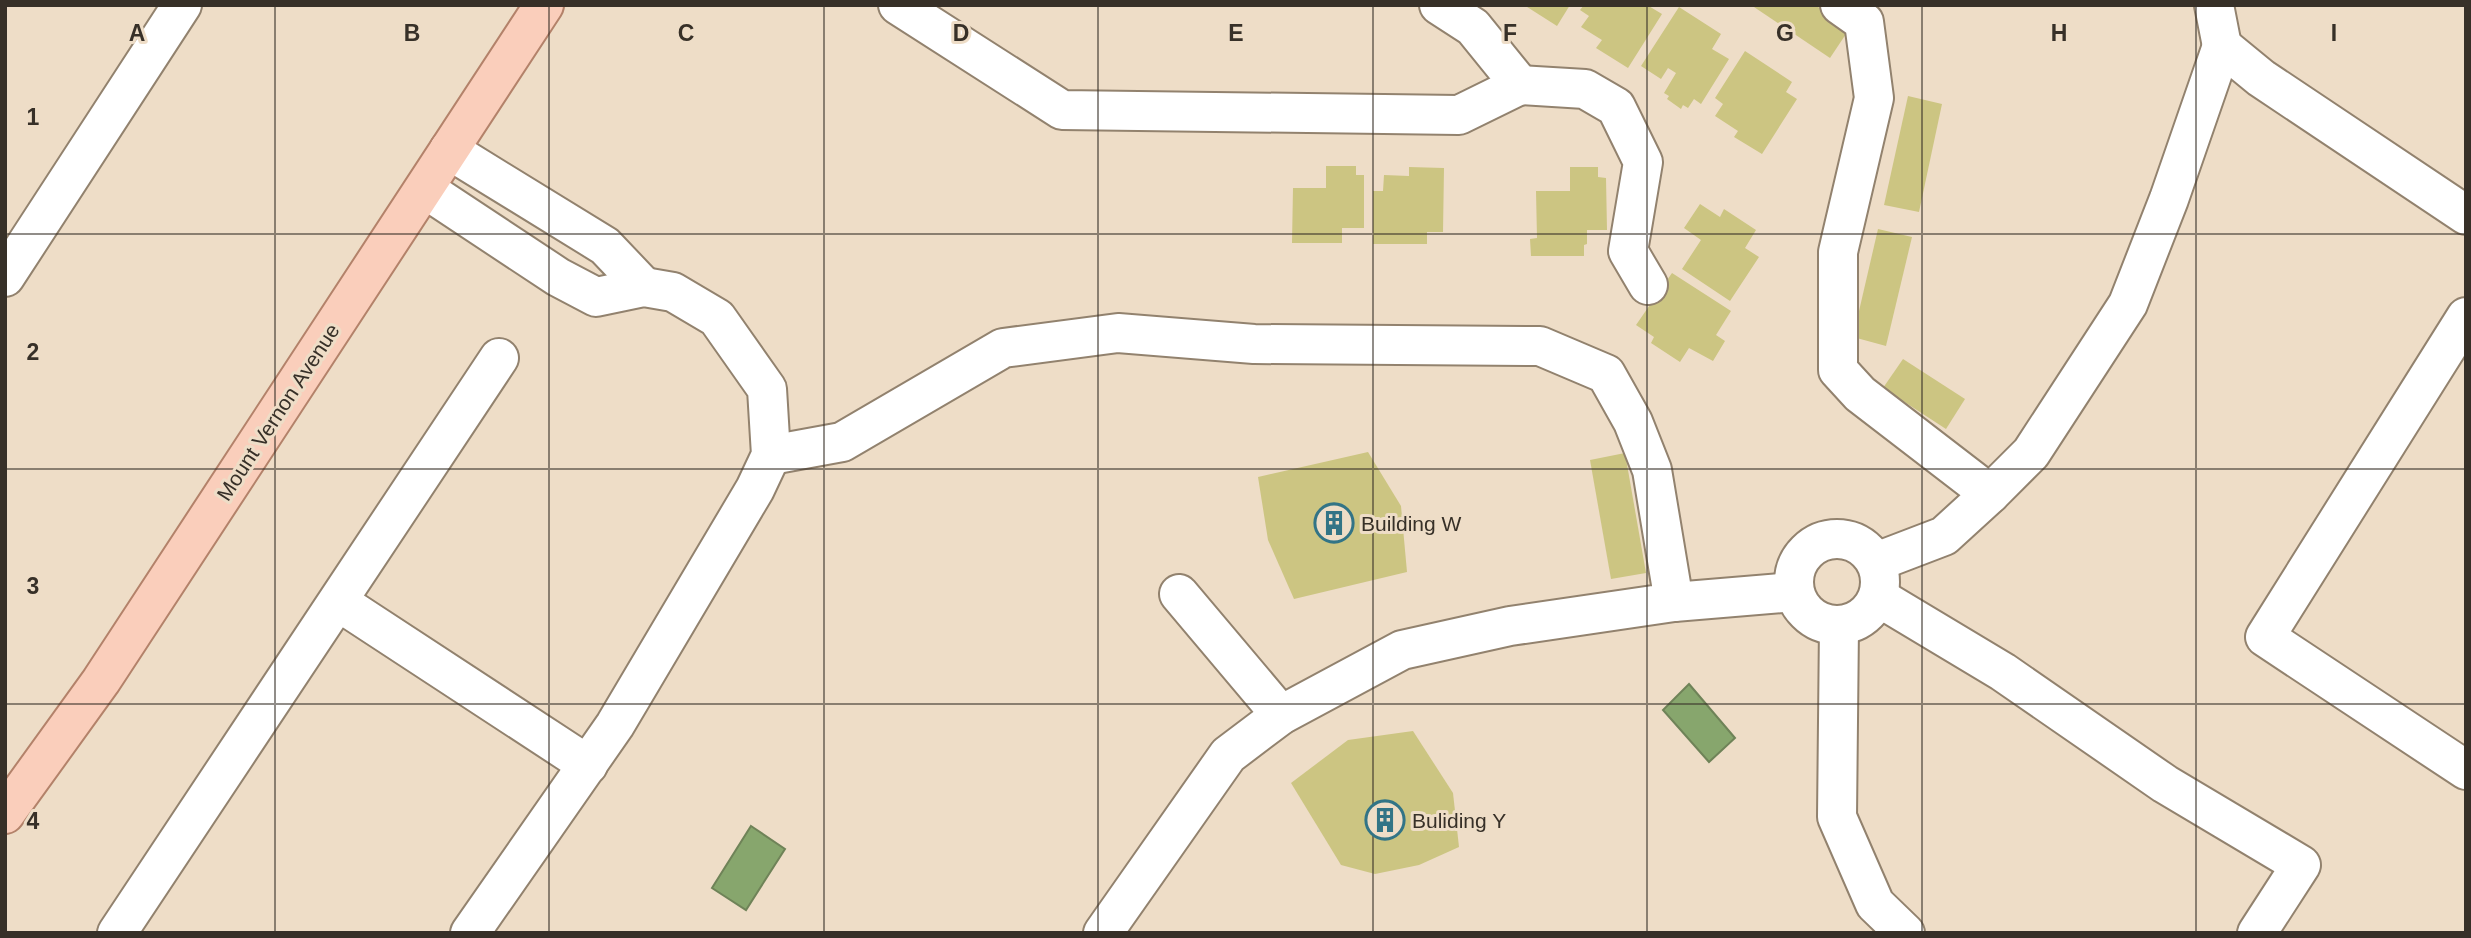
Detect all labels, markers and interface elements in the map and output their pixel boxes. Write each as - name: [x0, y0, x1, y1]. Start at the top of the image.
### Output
- text: A: [129, 20, 145, 46]
- text: B: [404, 20, 420, 46]
- text: C: [678, 20, 694, 46]
- text: D: [953, 20, 969, 46]
- text: E: [1228, 20, 1244, 46]
- text: F: [1503, 20, 1517, 46]
- text: G: [1776, 20, 1794, 46]
- text: H: [2051, 20, 2067, 46]
- text: I: [2331, 20, 2337, 46]
- text: 1: [27, 104, 40, 130]
- street label: Mount Vernon Avenue: [212, 319, 344, 505]
- text: 2: [27, 339, 39, 365]
- building icon: Building W: [1313, 502, 1355, 544]
- place label: Building W: [1361, 512, 1462, 535]
- text: 3: [27, 573, 39, 599]
- building icon: Buliding Y: [1364, 799, 1406, 841]
- text: 4: [27, 808, 40, 834]
- place label: Buliding Y: [1412, 809, 1506, 832]

